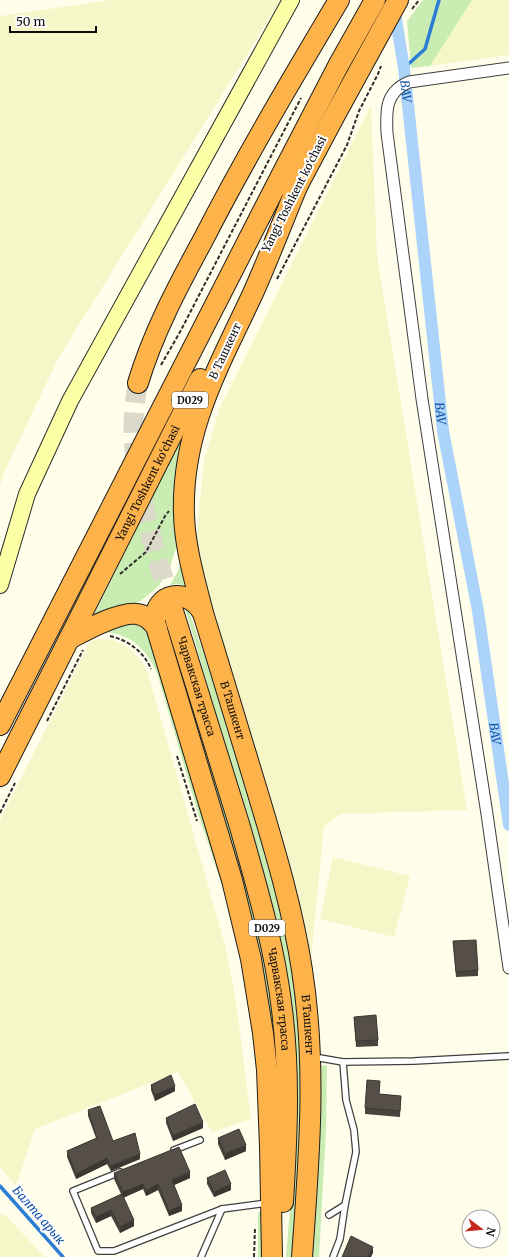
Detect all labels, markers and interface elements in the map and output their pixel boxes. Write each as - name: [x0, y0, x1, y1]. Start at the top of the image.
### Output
- scale bar: [10, 8, 96, 34]
- text: 50 m: [16, 14, 45, 29]
- water label: BAV: [398, 79, 415, 105]
- street label: Yangi Toshkent ko‘chasi: [258, 134, 329, 255]
- street label: В Ташкент: [206, 320, 244, 381]
- road number: D029: [172, 392, 208, 408]
- water label: BAV: [432, 401, 450, 427]
- street label: Yangi Toshkent ko‘chasi: [112, 422, 183, 544]
- street label: Чарвакская трасса: [175, 635, 219, 738]
- street label: В Ташкент: [217, 679, 248, 742]
- water label: BAV: [487, 721, 505, 747]
- road number: D029: [249, 920, 285, 936]
- street label: Чарвакская трасса: [265, 946, 293, 1051]
- street label: В Ташкент: [298, 994, 317, 1056]
- water label: Балта арык: [10, 1183, 69, 1248]
- north arrow: [461, 1209, 501, 1249]
- text: N: [483, 1226, 499, 1238]

